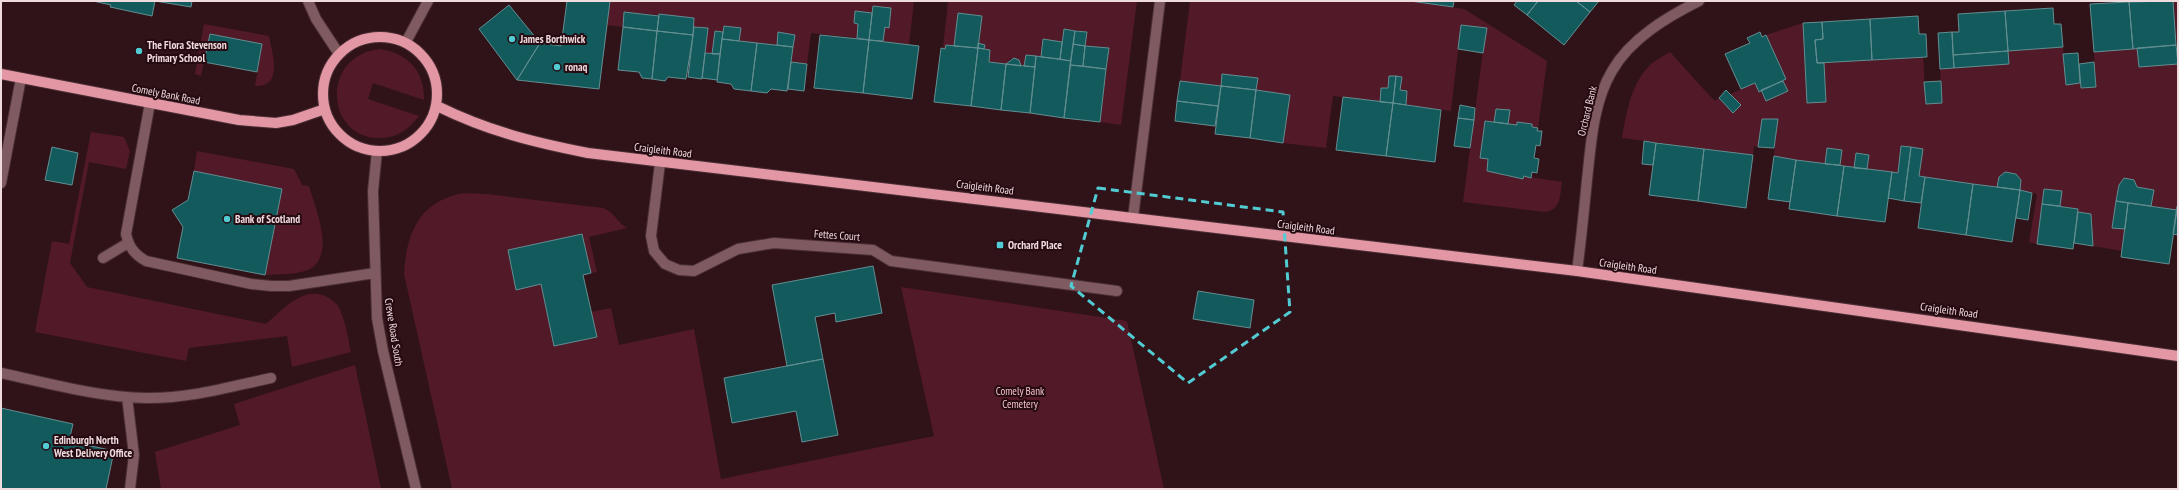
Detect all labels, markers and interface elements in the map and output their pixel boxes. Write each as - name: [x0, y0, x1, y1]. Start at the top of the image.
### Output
- place label: James Borthwick: [519, 32, 586, 46]
- marker: James Borthwick: [507, 34, 517, 44]
- place label: The Flora Stevenson Primary School: [147, 38, 227, 65]
- marker: The Flora Stevenson Primary School: [134, 46, 144, 56]
- place label: ronaq: [565, 60, 588, 74]
- marker: ronaq: [552, 62, 562, 72]
- street label: Comely Bank Road: [131, 81, 202, 108]
- street label: Orchard Bank: [1574, 84, 1600, 137]
- street label: Craigleith Road: [633, 140, 693, 161]
- street label: Craigleith Road: [955, 177, 1015, 198]
- place label: Bank of Scotland: [235, 212, 300, 226]
- marker: Bank of Scotland: [222, 214, 232, 224]
- street label: Craigleith Road: [1276, 217, 1336, 238]
- street label: Fettes Court: [813, 226, 861, 244]
- place label: Orchard Place: [1008, 238, 1062, 252]
- marker: Orchard Place: [995, 240, 1005, 250]
- street label: Craigleith Road: [1598, 255, 1658, 277]
- street label: Crewe Road South: [382, 297, 406, 367]
- street label: Craigleith Road: [1919, 299, 1979, 321]
- park label: Comely Bank Cemetery: [996, 384, 1045, 411]
- place label: Edinburgh North West Delivery Office: [53, 433, 132, 460]
- marker: Edinburgh North West Delivery Office: [41, 441, 51, 451]

